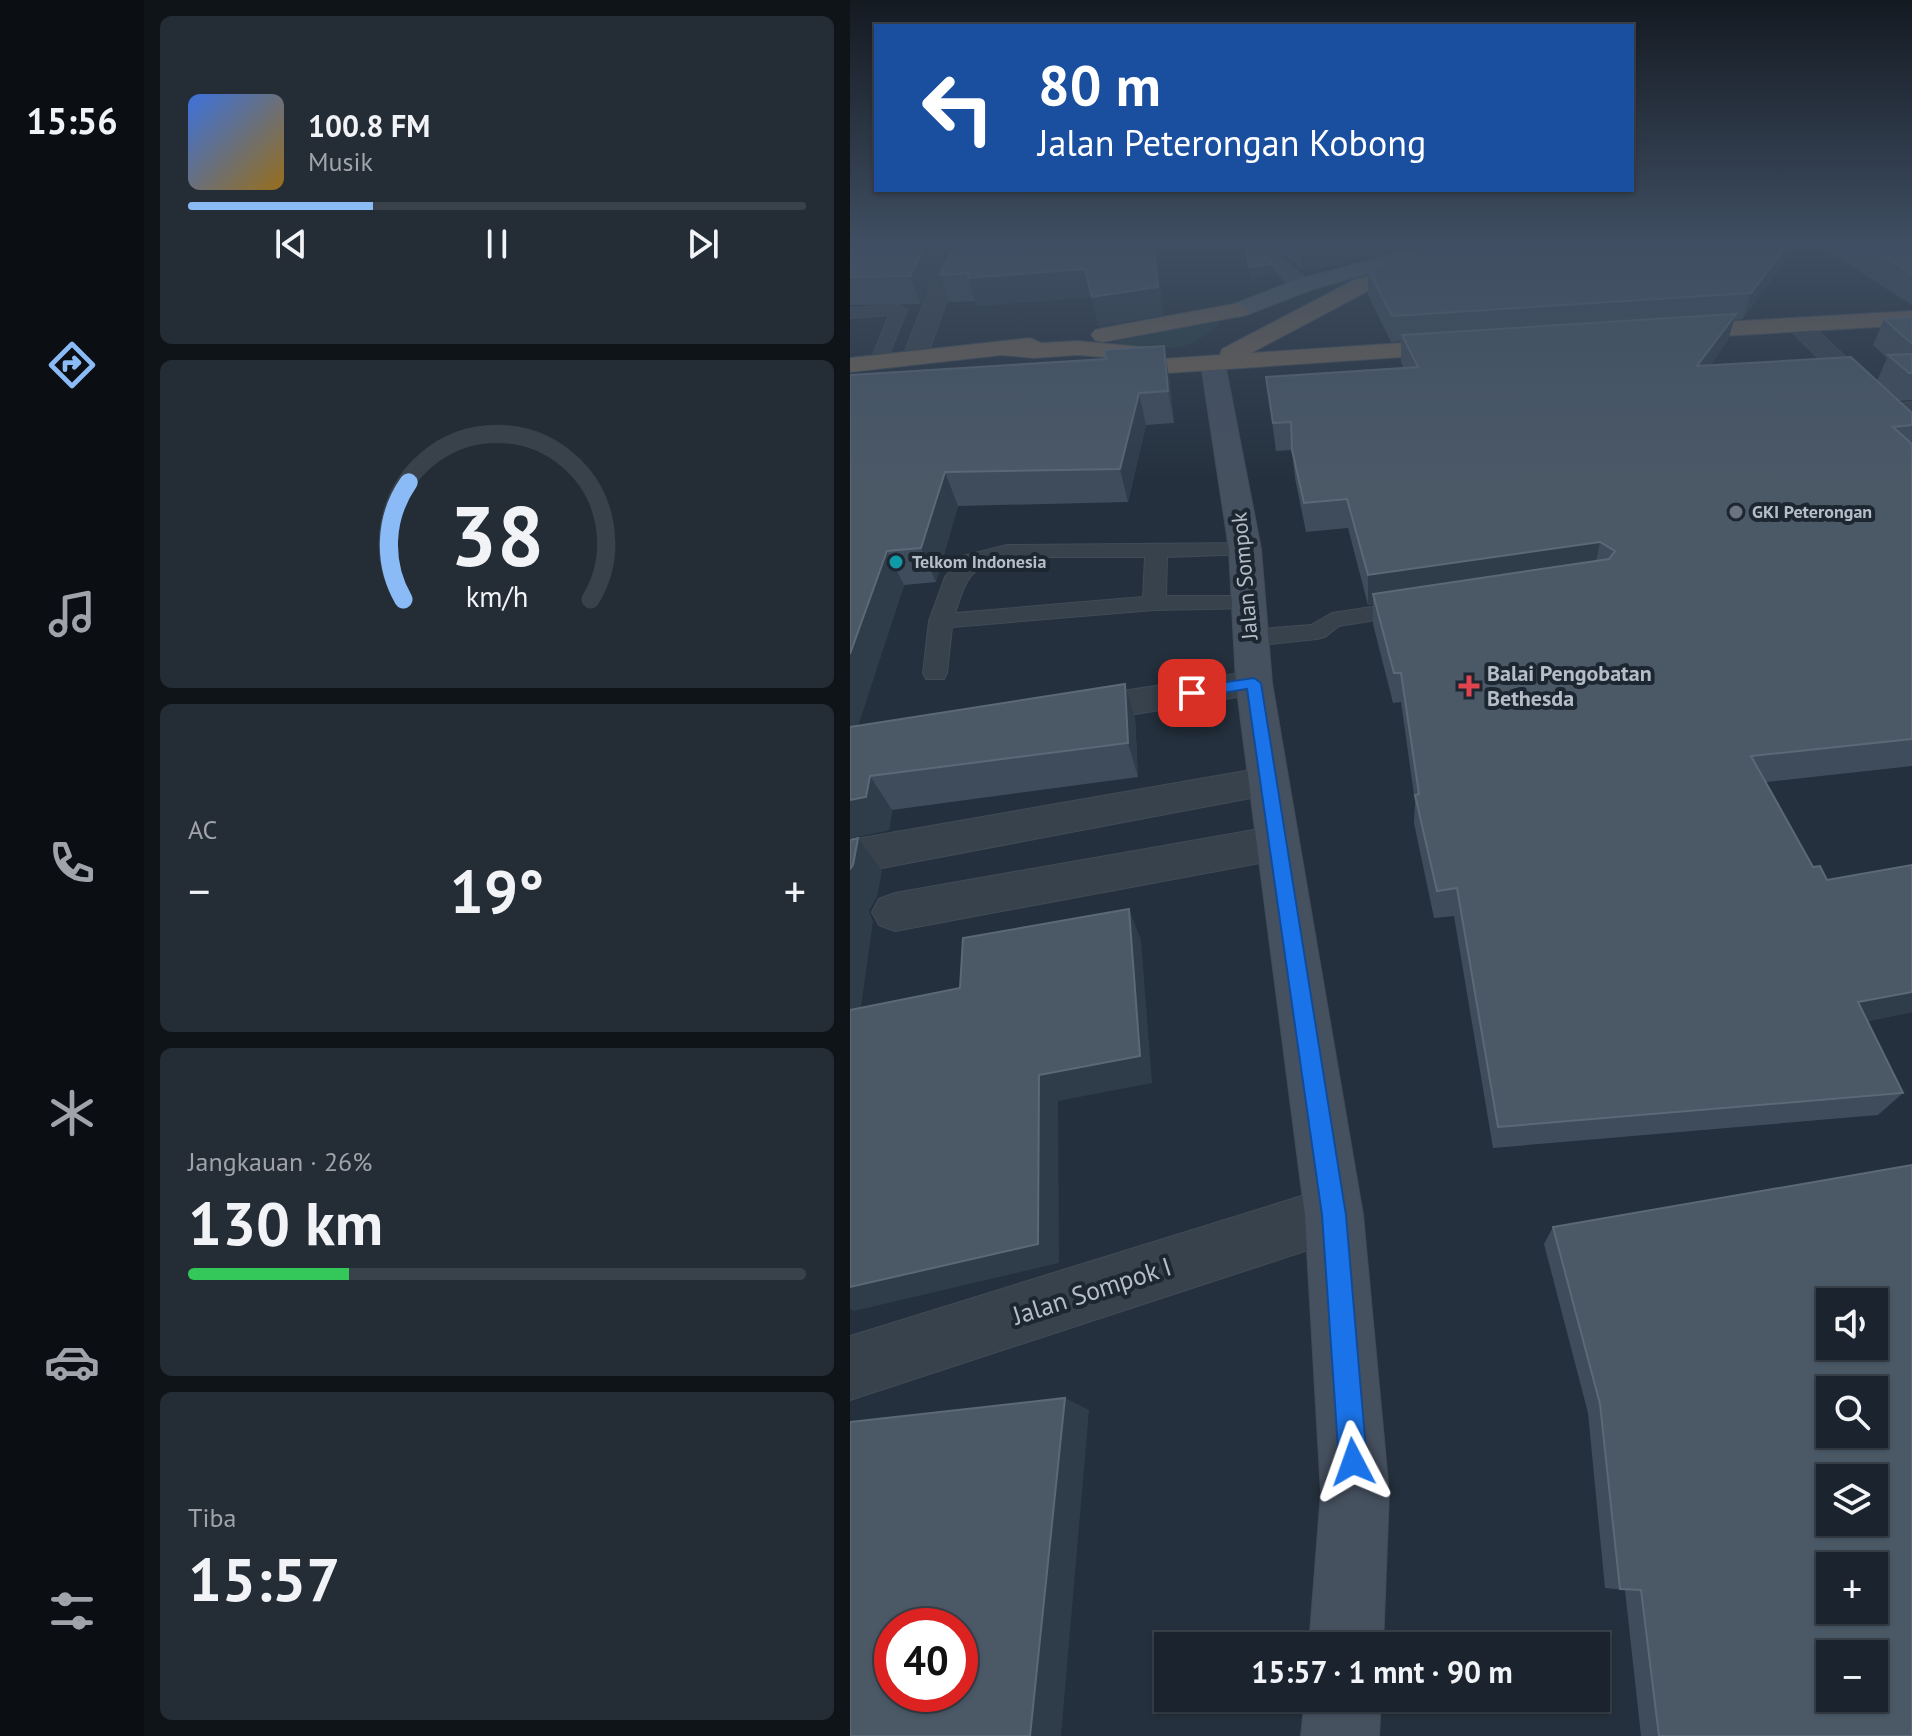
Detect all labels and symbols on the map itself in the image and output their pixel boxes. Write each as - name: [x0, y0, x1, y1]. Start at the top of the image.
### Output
- place label: GKI Peterongan: [1752, 500, 1872, 523]
- marker: GKI Peterongan: [1727, 503, 1745, 521]
- street label: Jalan Sompok: [1224, 511, 1264, 642]
- place label: Telkom Indonesia: [912, 550, 1046, 573]
- marker: Telkom Indonesia: [887, 553, 905, 571]
- pin: [1158, 659, 1226, 727]
- place label: Balai Pengobatan Bethesda: [1487, 659, 1652, 712]
- marker: Balai Pengobatan Bethesda: [1458, 675, 1480, 697]
- street label: Jalan Sompok I: [1007, 1249, 1175, 1332]
- position arrow: [1311, 1420, 1395, 1504]
- speed limit sign: 40: [874, 1608, 978, 1712]

